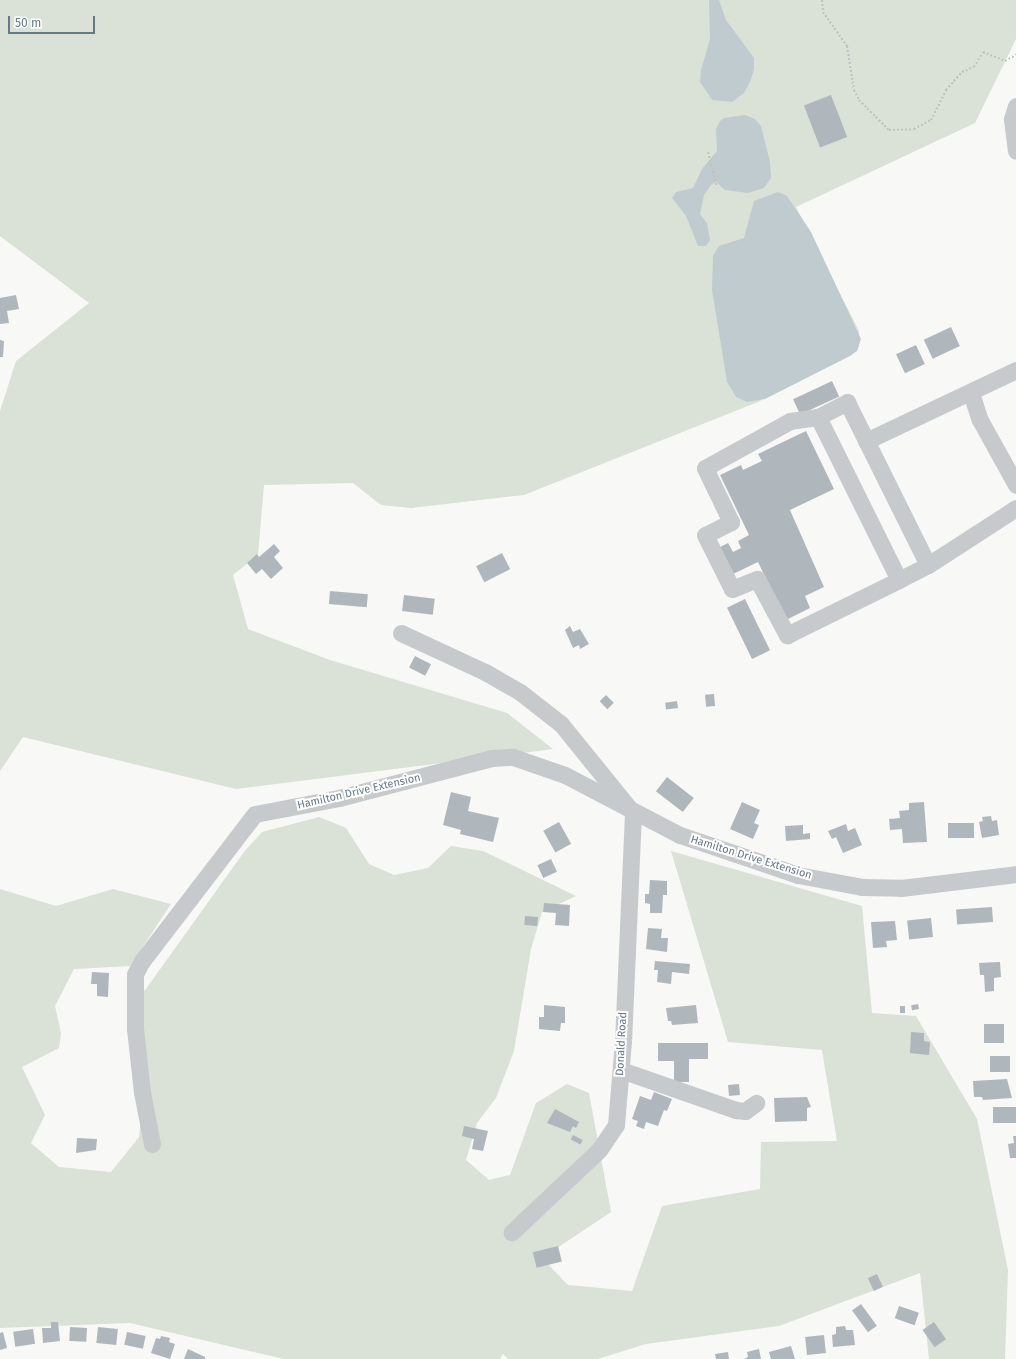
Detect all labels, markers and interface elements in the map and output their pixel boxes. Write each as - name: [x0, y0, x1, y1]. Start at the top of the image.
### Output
- scale bar: [10, 8, 97, 34]
- text: 50 m: [15, 16, 41, 30]
- street label: Hamilton Drive Extension: [296, 771, 422, 813]
- street label: Hamilton Drive Extension: [689, 833, 813, 883]
- street label: Donald Road: [614, 1012, 630, 1076]

